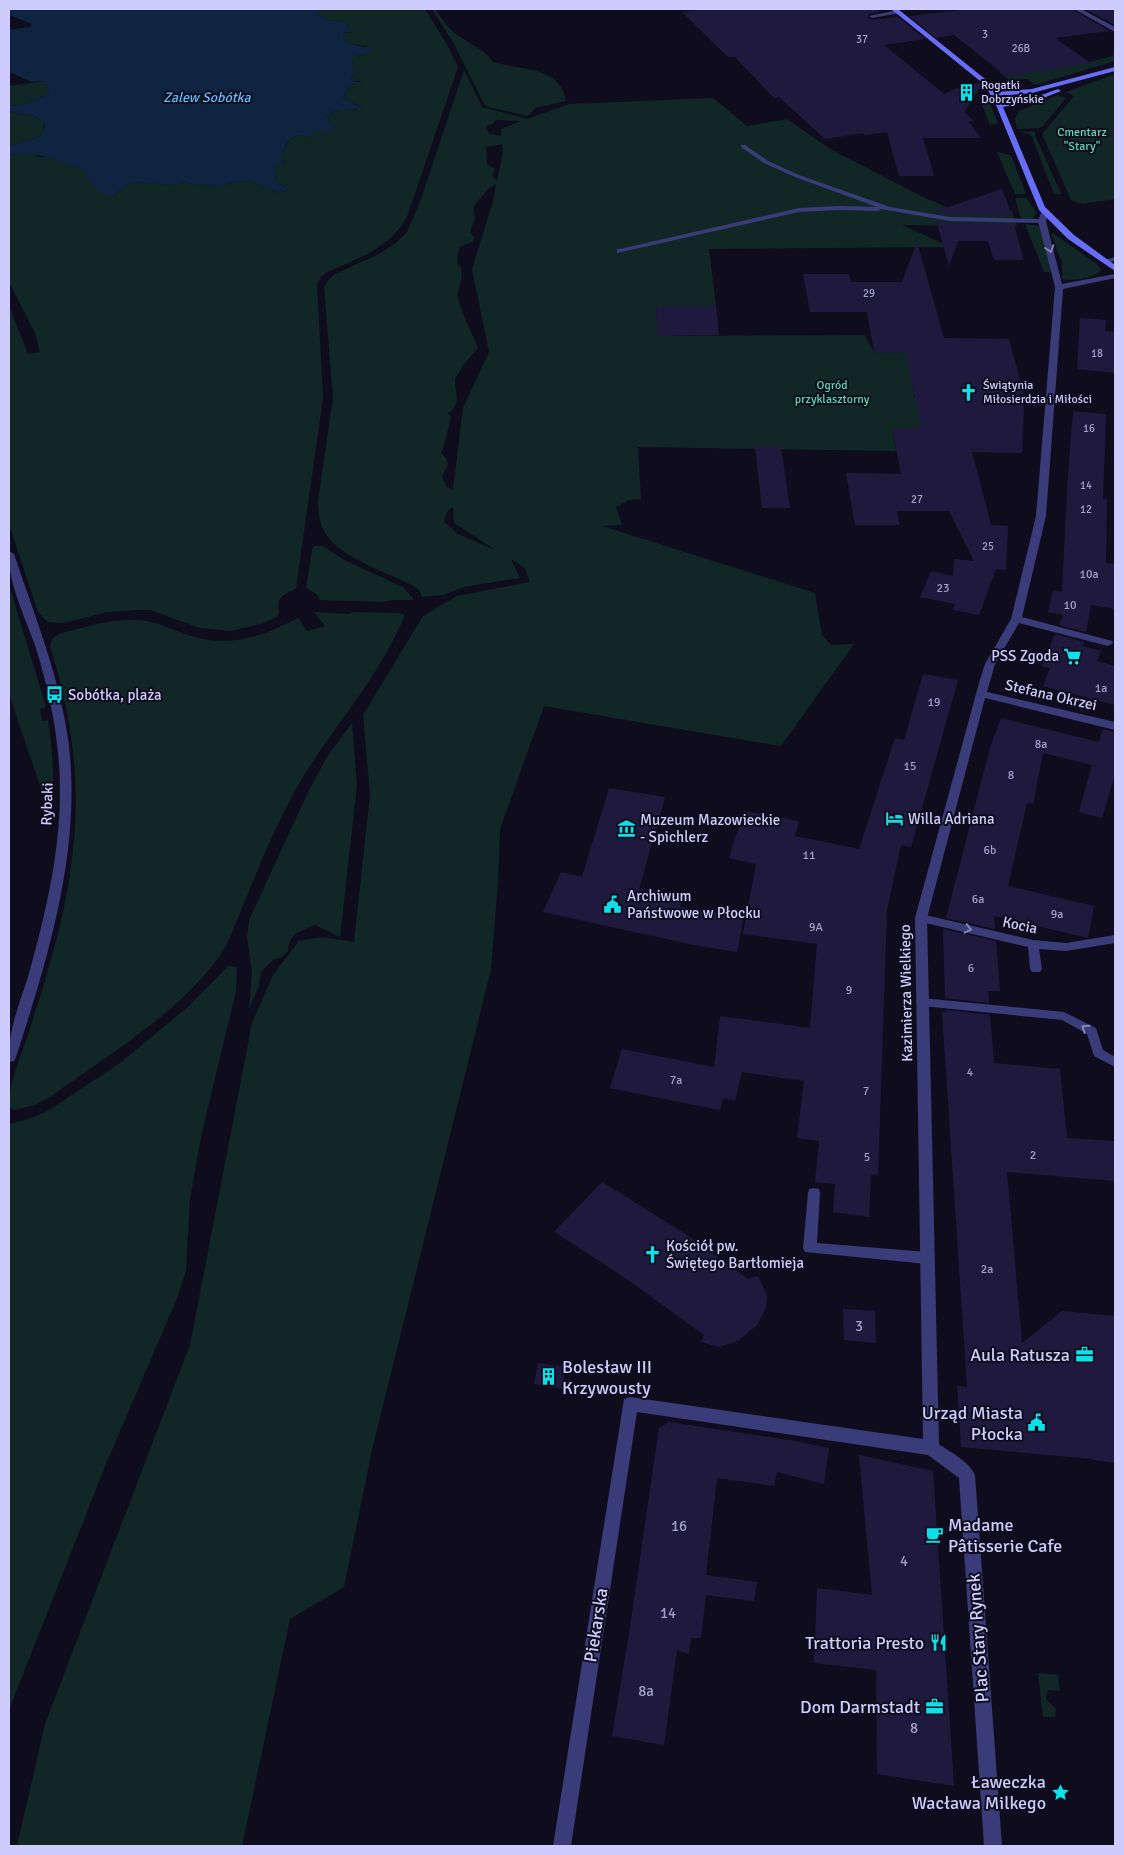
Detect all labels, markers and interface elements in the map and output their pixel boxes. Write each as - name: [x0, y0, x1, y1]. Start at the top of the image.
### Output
- house number: 3: [982, 28, 988, 41]
- house number: 37: [856, 33, 868, 46]
- house number: 26B: [1012, 42, 1031, 55]
- place label: Rogatki Dobrzyńskie: [981, 78, 1044, 107]
- building icon: Rogatki Dobrzyńskie: [957, 82, 977, 102]
- water label: Zalew Sobótka: [163, 89, 252, 106]
- park label: Cmentarz "Stary": [1057, 125, 1107, 154]
- one-way arrow: [1044, 244, 1054, 252]
- house number: 29: [863, 287, 875, 300]
- house number: 18: [1091, 347, 1103, 360]
- park label: Ogród przyklasztorny: [795, 378, 870, 407]
- place label: Świątynia Miłosierdzia i Miłości: [983, 378, 1092, 407]
- church icon: Świątynia Miłosierdzia i Miłości: [959, 382, 979, 402]
- house number: 16: [1083, 422, 1095, 435]
- house number: 14: [1080, 479, 1092, 492]
- house number: 27: [911, 493, 923, 506]
- house number: 12: [1080, 503, 1092, 516]
- house number: 25: [982, 540, 994, 553]
- house number: 10a: [1079, 567, 1099, 582]
- house number: 23: [937, 581, 949, 596]
- house number: 10: [1064, 598, 1076, 613]
- supermarket icon: PSS Zgoda: [1063, 646, 1083, 666]
- place label: PSS Zgoda: [991, 647, 1059, 665]
- street label: Stefana Okrzei: [1003, 676, 1099, 714]
- house number: 1a: [1095, 681, 1107, 696]
- bus stop icon: Sobótka, plaża: [44, 685, 64, 705]
- place label: Sobótka, plaża: [68, 686, 162, 704]
- house number: 19: [928, 695, 940, 710]
- house number: 8a: [1035, 737, 1047, 752]
- house number: 15: [904, 759, 916, 774]
- house number: 8: [1008, 768, 1014, 783]
- street label: Rybaki: [37, 782, 57, 826]
- hotel icon: Willa Adriana: [884, 809, 904, 829]
- place label: Willa Adriana: [908, 810, 995, 828]
- place label: Muzeum Mazowieckie - Spichlerz: [640, 811, 780, 846]
- museum icon: Muzeum Mazowieckie - Spichlerz: [616, 819, 636, 839]
- house number: 6b: [984, 843, 996, 858]
- house number: 11: [803, 848, 815, 863]
- place label: Archiwum Państwowe w Płocku: [627, 887, 761, 922]
- house number: 6a: [972, 892, 984, 907]
- public building icon: Archiwum Państwowe w Płocku: [603, 895, 623, 915]
- house number: 9a: [1051, 907, 1063, 922]
- street label: Kocia: [1001, 913, 1039, 937]
- house number: 9A: [809, 920, 824, 935]
- one-way arrow: [964, 923, 973, 934]
- street label: Kazimierza Wielkiego: [896, 924, 916, 1062]
- house number: 6: [968, 961, 974, 976]
- house number: 9: [846, 983, 852, 998]
- one-way arrow: [1081, 1025, 1090, 1035]
- house number: 4: [967, 1065, 974, 1080]
- house number: 7a: [670, 1073, 682, 1088]
- house number: 7: [863, 1084, 869, 1099]
- house number: 2: [1030, 1148, 1036, 1163]
- house number: 5: [864, 1150, 870, 1165]
- place label: Kościół pw. Świętego Bartłomieja: [666, 1237, 804, 1272]
- church icon: Kościół pw. Świętego Bartłomieja: [642, 1245, 662, 1265]
- house number: 2a: [981, 1262, 993, 1277]
- house number: 3: [855, 1317, 863, 1335]
- place label: Aula Ratusza: [970, 1344, 1070, 1366]
- office icon: Aula Ratusza: [1074, 1345, 1094, 1365]
- place label: Bolesław III Krzywousty: [562, 1356, 652, 1399]
- building icon: Bolesław III Krzywousty: [538, 1367, 558, 1387]
- place label: Urząd Miasta Płocka: [922, 1402, 1023, 1445]
- public building icon: Urząd Miasta Płocka: [1027, 1413, 1047, 1433]
- place label: Madame Pâtisserie Cafe: [948, 1514, 1062, 1557]
- house number: 16: [671, 1517, 687, 1535]
- cafe icon: Madame Pâtisserie Cafe: [924, 1525, 944, 1545]
- house number: 4: [900, 1552, 908, 1570]
- street label: Plac Stary Rynek: [963, 1573, 993, 1703]
- street label: Piekarska: [579, 1586, 613, 1664]
- house number: 14: [660, 1604, 676, 1622]
- place label: Trattoria Presto: [805, 1632, 924, 1654]
- restaurant icon: Trattoria Presto: [928, 1633, 948, 1653]
- house number: 8a: [638, 1682, 654, 1700]
- place label: Dom Darmstadt: [800, 1696, 920, 1718]
- office icon: Dom Darmstadt: [924, 1697, 944, 1717]
- house number: 8: [910, 1719, 918, 1737]
- place label: Ławeczka Wacława Milkego: [912, 1771, 1046, 1814]
- place icon: Ławeczka Wacława Milkego: [1050, 1782, 1070, 1802]

